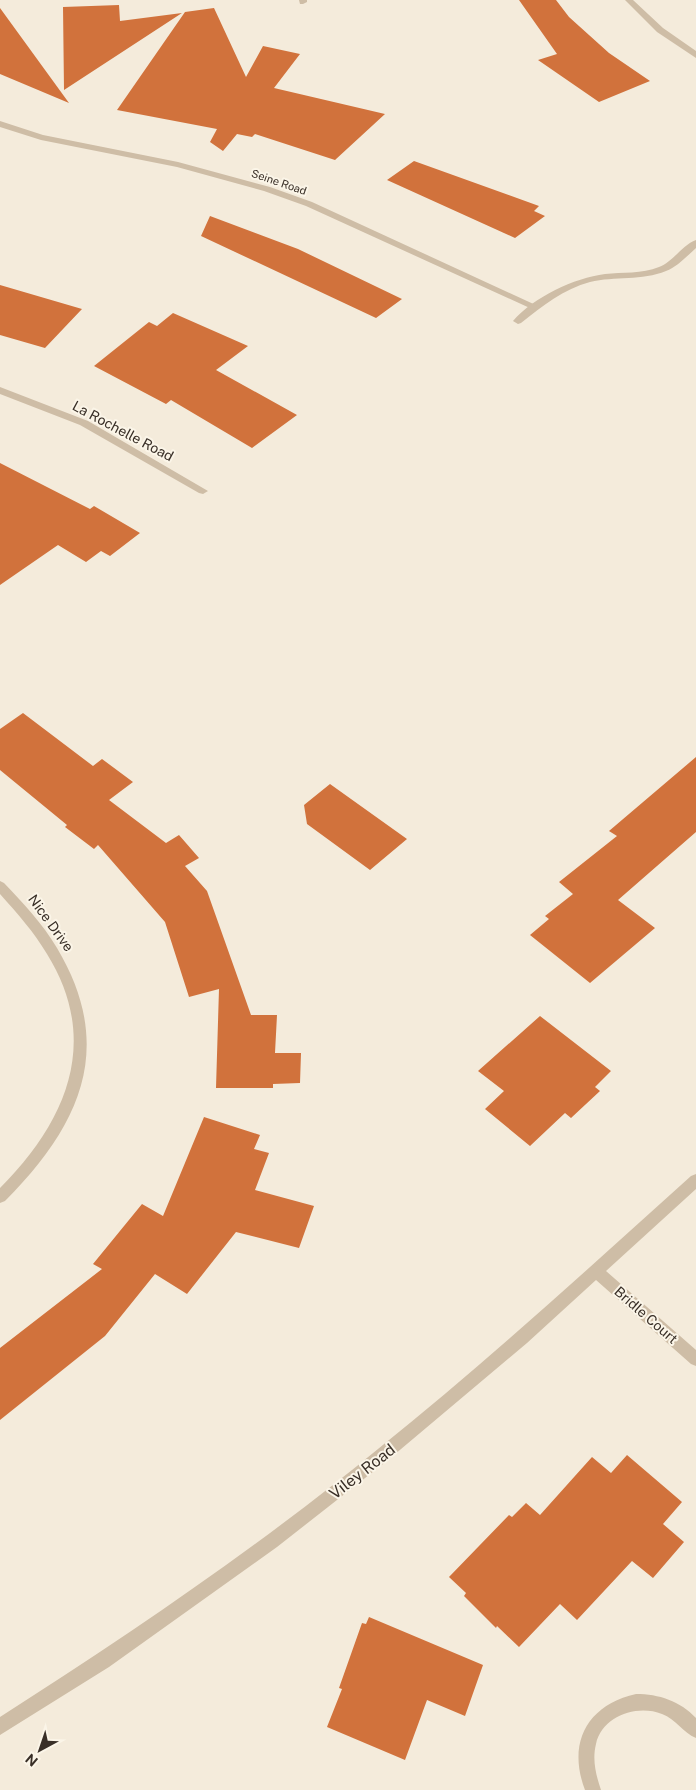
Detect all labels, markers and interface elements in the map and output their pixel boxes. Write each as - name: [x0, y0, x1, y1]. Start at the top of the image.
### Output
- street label: Seine Road: [250, 167, 308, 197]
- street label: La Rochelle Road: [70, 398, 176, 464]
- street label: Nice Drive: [25, 891, 77, 955]
- street label: Bridle Court: [611, 1283, 681, 1347]
- street label: Viley Road: [326, 1440, 399, 1503]
- north arrow: [15, 1725, 65, 1775]
- text: N: [22, 1750, 41, 1770]

